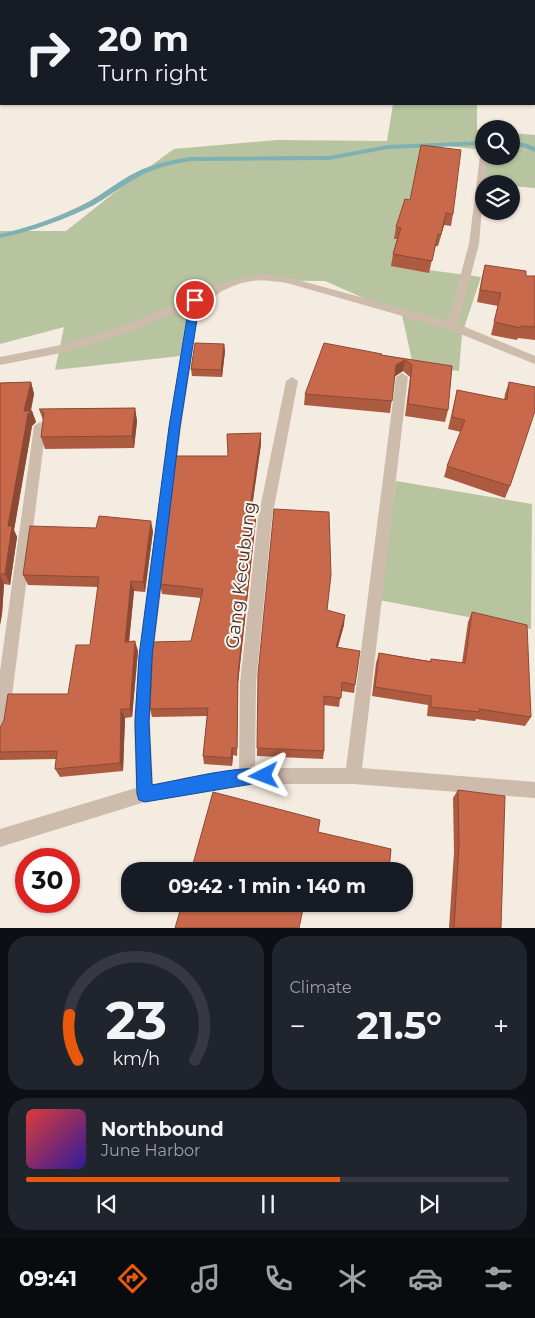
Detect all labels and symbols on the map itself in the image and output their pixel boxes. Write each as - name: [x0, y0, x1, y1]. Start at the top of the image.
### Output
- pin: [174, 279, 216, 321]
- street label: Gang Kecubung: [221, 500, 261, 650]
- position arrow: [237, 749, 289, 801]
- speed limit sign: 30: [15, 848, 80, 913]

